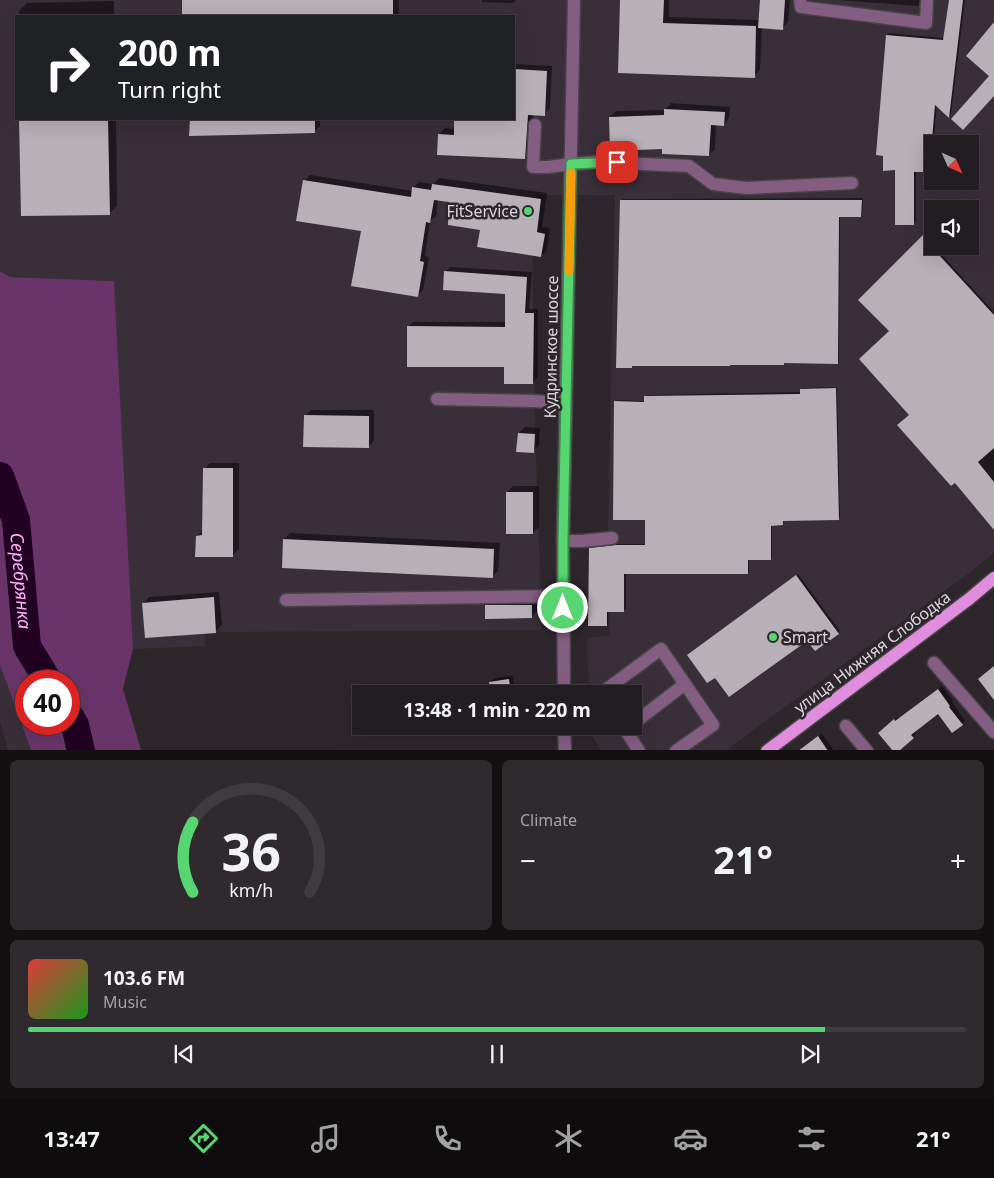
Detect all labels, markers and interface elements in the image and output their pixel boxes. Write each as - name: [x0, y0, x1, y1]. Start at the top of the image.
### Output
- text: 200 m: [118, 29, 221, 76]
- icon: right: [35, 35, 100, 100]
- text: Turn right: [118, 74, 221, 104]
- north arrow: [924, 135, 979, 190]
- map controls: [924, 135, 979, 255]
- pin: [596, 141, 638, 183]
- icon: arrive: [603, 148, 631, 176]
- place label: FitService: [446, 200, 518, 222]
- button: sound: [924, 200, 979, 255]
- marker: FitService: [522, 205, 534, 217]
- street label: Кудринское шоссе: [539, 275, 563, 419]
- water label: Серебрянка: [5, 532, 37, 630]
- position arrow: [536, 581, 588, 633]
- street label: улица Нижняя Слободка: [789, 586, 955, 718]
- place label: Smart: [783, 626, 828, 648]
- marker: Smart: [767, 631, 779, 643]
- speed limit sign: 40: [15, 670, 80, 735]
- text: 13:48 · 1 min · 220 m: [403, 697, 591, 723]
- text: Climate: [520, 809, 577, 831]
- text: 36: [221, 815, 281, 886]
- text: 21°: [713, 833, 773, 885]
- text: −: [520, 841, 536, 879]
- text: +: [950, 841, 966, 879]
- text: km/h: [229, 878, 273, 902]
- text: 103.6 FM: [103, 965, 185, 991]
- text: Music: [103, 991, 147, 1013]
- icon: previous: [170, 1040, 198, 1068]
- icon: pause: [483, 1040, 511, 1068]
- icon: next: [796, 1040, 824, 1068]
- icon: directions: [186, 1121, 221, 1156]
- icon: music: [308, 1121, 343, 1156]
- icon: phone: [430, 1121, 465, 1156]
- icon: climate: [551, 1121, 586, 1156]
- icon: car: [673, 1121, 708, 1156]
- icon: filters: [794, 1121, 829, 1156]
- text: 13:47: [43, 1123, 100, 1153]
- text: 21°: [916, 1123, 951, 1153]

